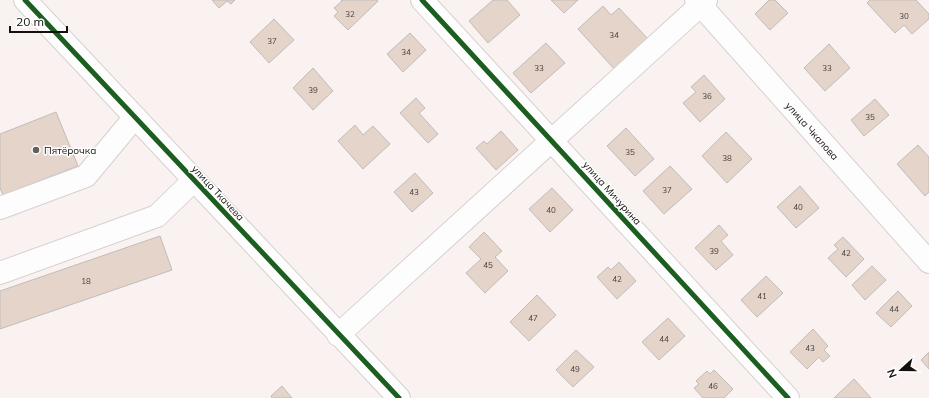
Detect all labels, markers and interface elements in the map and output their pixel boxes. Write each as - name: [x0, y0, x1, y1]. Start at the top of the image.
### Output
- scale bar: [10, 8, 67, 34]
- house number: 32: [345, 9, 355, 19]
- house number: 30: [899, 11, 909, 21]
- text: 20 m: [16, 14, 44, 29]
- house number: 34: [609, 30, 619, 40]
- house number: 37: [267, 36, 277, 46]
- house number: 34: [401, 47, 411, 57]
- house number: 33: [534, 63, 544, 73]
- house number: 33: [822, 63, 832, 73]
- house number: 39: [308, 85, 318, 95]
- house number: 36: [702, 91, 712, 101]
- street label: улица Чкалова: [783, 99, 842, 163]
- house number: 35: [865, 112, 875, 122]
- place label: Пятёрочка: [44, 144, 96, 157]
- marker: Пятёрочка: [31, 145, 41, 155]
- house number: 35: [625, 147, 635, 157]
- house number: 38: [722, 153, 732, 163]
- street label: улица Мичурина: [580, 158, 644, 228]
- street label: улица Ткачева: [189, 162, 247, 224]
- house number: 37: [662, 185, 672, 195]
- house number: 43: [409, 187, 419, 197]
- house number: 40: [793, 202, 803, 212]
- house number: 40: [546, 205, 556, 215]
- house number: 39: [709, 246, 719, 256]
- house number: 42: [841, 248, 851, 258]
- house number: 45: [483, 260, 493, 270]
- house number: 42: [612, 274, 622, 284]
- house number: 18: [81, 276, 91, 286]
- house number: 41: [757, 291, 767, 301]
- house number: 44: [889, 304, 899, 314]
- house number: 47: [528, 313, 538, 323]
- house number: 44: [659, 334, 669, 344]
- house number: 43: [805, 343, 815, 353]
- north arrow: [881, 350, 921, 390]
- house number: 49: [570, 364, 580, 374]
- text: N: [884, 367, 900, 380]
- house number: 46: [708, 381, 718, 391]

